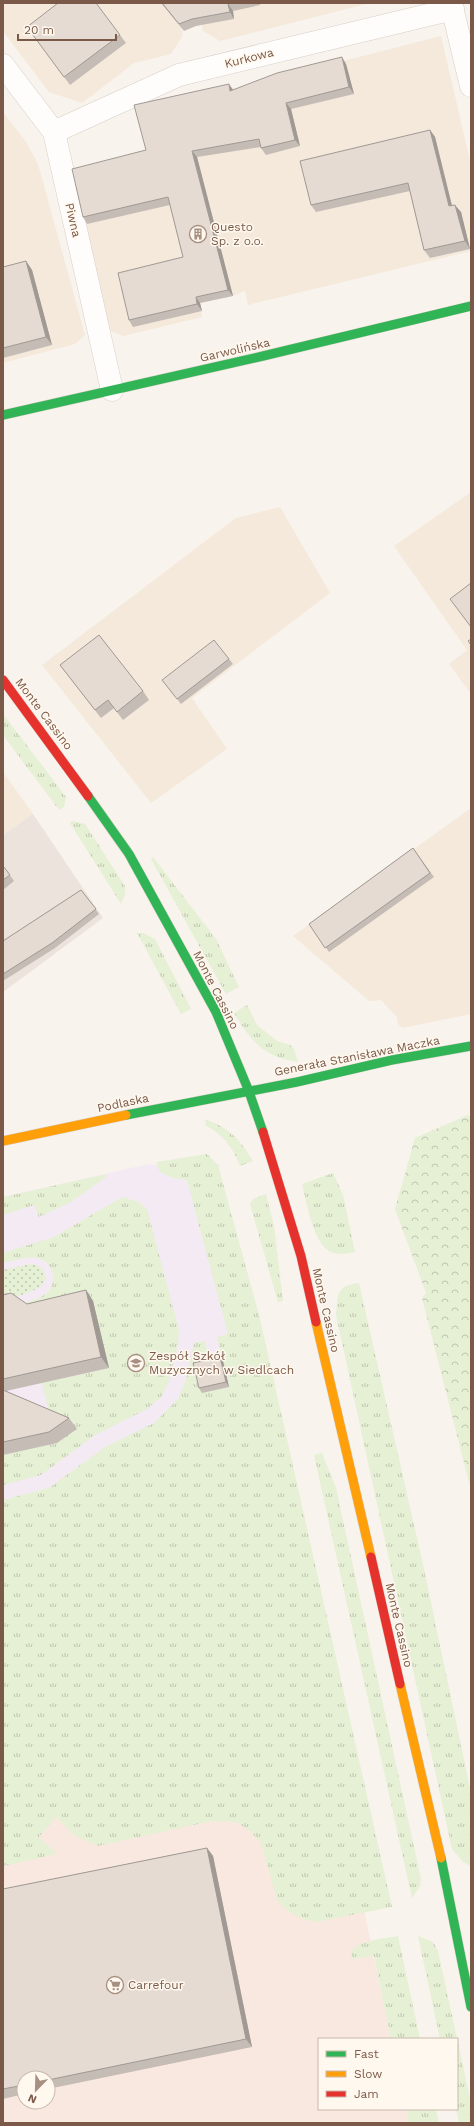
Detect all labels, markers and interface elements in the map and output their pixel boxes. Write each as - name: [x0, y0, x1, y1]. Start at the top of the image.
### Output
- scale bar: [18, 16, 116, 42]
- text: 20 m: [24, 23, 54, 37]
- street label: Kurkowa: [223, 45, 275, 71]
- street label: Piwna: [62, 201, 84, 239]
- place label: Questo Sp. z o.o.: [211, 220, 264, 248]
- building icon: Questo Sp. z o.o.: [188, 224, 208, 244]
- street label: Garwolińska: [199, 335, 272, 365]
- street label: Monte Cassino: [12, 675, 76, 753]
- street label: Monte Cassino: [190, 948, 242, 1032]
- street label: Generała Stanisława Maczka: [273, 1033, 441, 1079]
- street label: Podlaska: [96, 1091, 150, 1115]
- street label: Monte Cassino: [309, 1266, 343, 1354]
- place label: Zespół Szkół Muzycznych w Siedlcach: [149, 1349, 294, 1377]
- school or university icon: Zespół Szkół Muzycznych w Siedlcach: [126, 1353, 146, 1373]
- street label: Monte Cassino: [382, 1581, 416, 1669]
- supermarket icon: Carrefour: [105, 1975, 125, 1995]
- place label: Carrefour: [128, 1978, 184, 1992]
- legend: [318, 2038, 458, 2110]
- text: Fast: [354, 2047, 379, 2061]
- text: Slow: [354, 2067, 382, 2081]
- north arrow: [16, 2070, 56, 2110]
- text: Jam: [354, 2087, 379, 2101]
- text: N: [26, 2091, 39, 2106]

